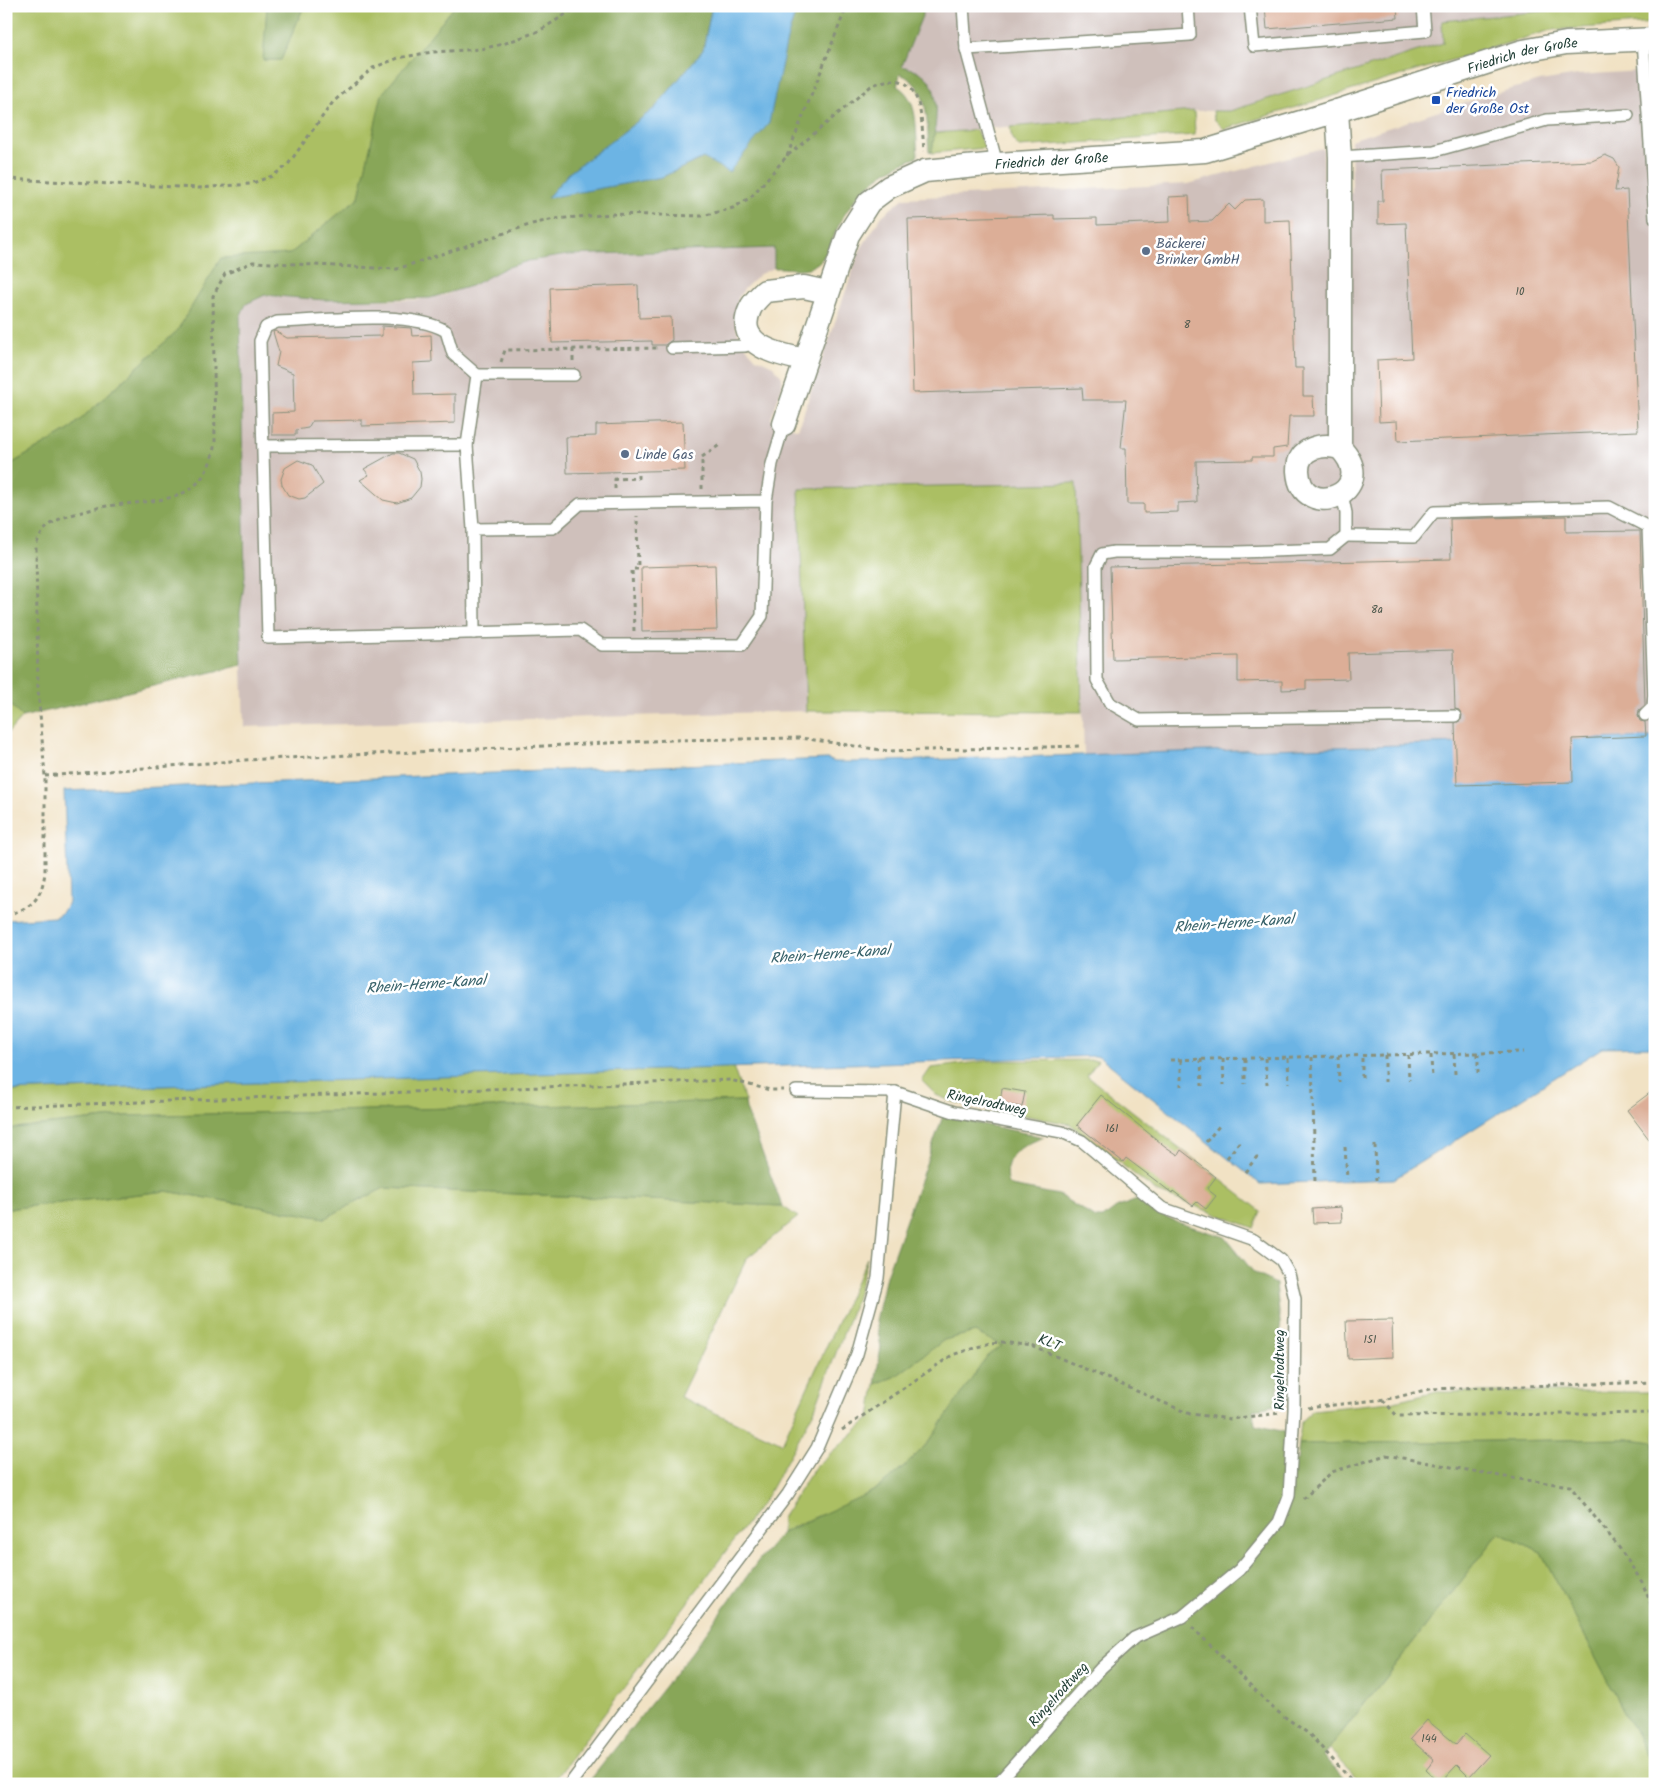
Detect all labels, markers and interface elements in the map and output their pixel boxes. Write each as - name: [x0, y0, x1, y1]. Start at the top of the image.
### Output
- street label: Friedrich der Große: [1464, 32, 1579, 80]
- place label: Friedrich der Große Ost: [1446, 82, 1530, 120]
- marker: Friedrich der Große Ost: [1430, 94, 1442, 106]
- street label: Friedrich der Große: [994, 147, 1110, 176]
- place label: Bäckerei Brinker GmbH: [1156, 233, 1240, 271]
- marker: Bäckerei Brinker GmbH: [1140, 245, 1152, 257]
- house number: 10: [1516, 283, 1525, 301]
- house number: 8: [1184, 316, 1191, 334]
- place label: Linde Gas: [635, 444, 693, 466]
- marker: Linde Gas: [619, 448, 631, 460]
- house number: 8a: [1371, 601, 1383, 619]
- water label: Rhein-Herne-Kanal: [1173, 908, 1298, 940]
- water label: Rhein-Herne-Kanal: [769, 939, 894, 971]
- water label: Rhein-Herne-Kanal: [365, 969, 490, 1001]
- street label: Ringelrodtweg: [945, 1084, 1029, 1122]
- house number: 161: [1105, 1120, 1119, 1138]
- street label: KLT: [1035, 1328, 1066, 1358]
- street label: Ringelrodtweg: [1269, 1329, 1291, 1411]
- house number: 151: [1364, 1331, 1376, 1349]
- street label: Ringelrodtweg: [1023, 1657, 1094, 1732]
- house number: 144: [1421, 1730, 1437, 1748]

